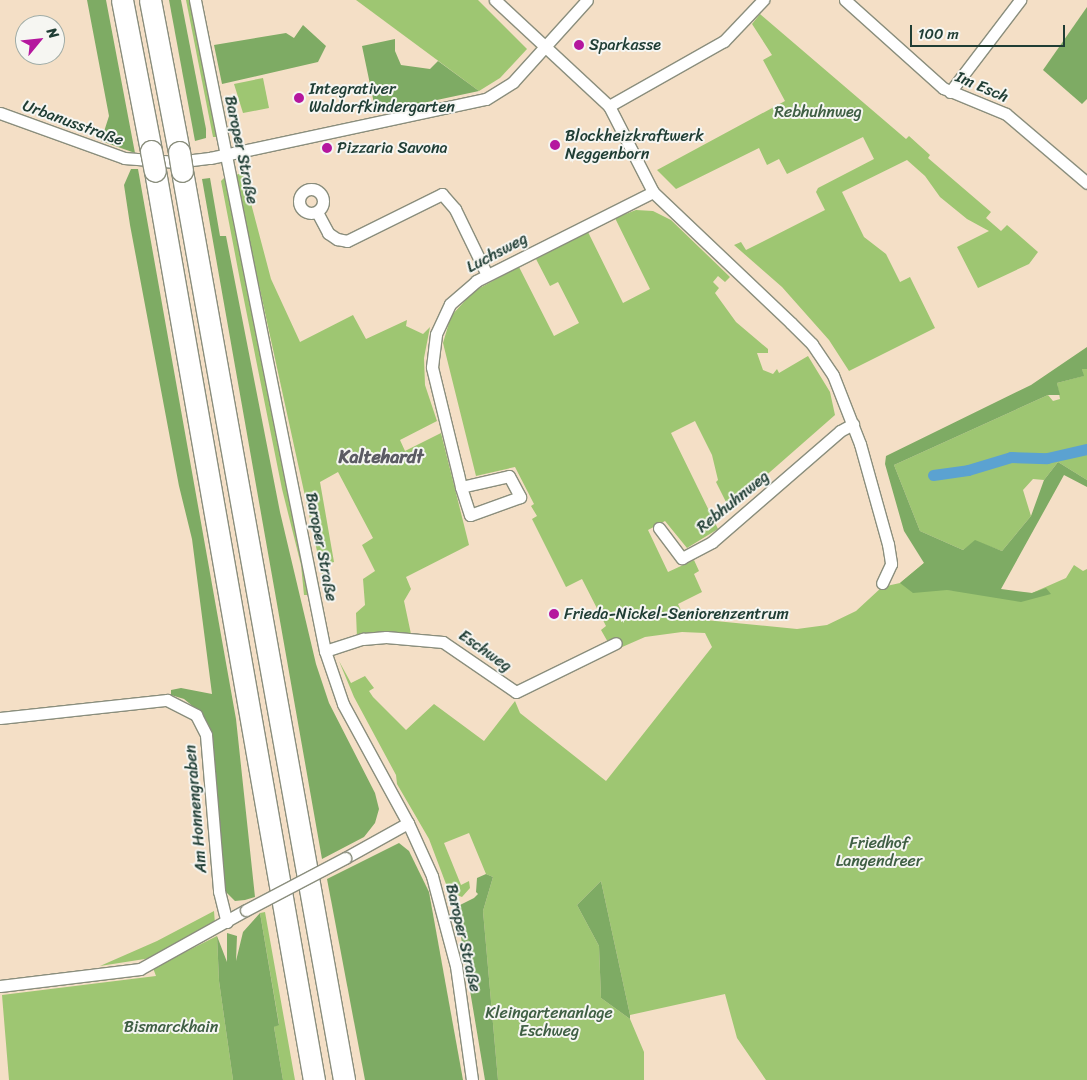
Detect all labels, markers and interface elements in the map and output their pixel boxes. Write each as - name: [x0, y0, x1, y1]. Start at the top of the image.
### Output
- north arrow: [15, 15, 65, 65]
- scale bar: [912, 15, 1067, 47]
- text: 100 m: [918, 21, 959, 47]
- text: N: [39, 23, 66, 43]
- place label: Sparkasse: [589, 35, 661, 55]
- marker: Sparkasse: [573, 39, 585, 51]
- street label: Im Esch: [953, 67, 1011, 107]
- place label: Integrativer Waldorfkindergarten: [309, 79, 455, 117]
- marker: Integrativer Waldorfkindergarten: [293, 92, 305, 104]
- street label: Baroper Straße: [220, 94, 262, 206]
- street label: Urbanusstraße: [20, 96, 126, 150]
- park label: Rebhuhnweg: [774, 102, 862, 122]
- place label: Blockheizkraftwerk Neggenborn: [565, 126, 704, 164]
- place label: Pizzaria Savona: [337, 138, 448, 158]
- marker: Blockheizkraftwerk Neggenborn: [549, 139, 561, 151]
- marker: Pizzaria Savona: [321, 142, 333, 154]
- street label: Luchsweg: [463, 229, 531, 277]
- district label: Kaltehardt: [339, 446, 423, 468]
- street label: Rebhuhnweg: [693, 467, 773, 537]
- street label: Baroper Straße: [301, 491, 341, 603]
- place label: Frieda-Nickel-Seniorenzentrum: [564, 604, 789, 624]
- marker: Frieda-Nickel-Seniorenzentrum: [548, 608, 560, 620]
- street label: Eschweg: [455, 626, 515, 676]
- street label: Am Honnengraben: [181, 744, 211, 874]
- park label: Friedhof Langendreer: [836, 833, 922, 871]
- street label: Baroper Straße: [441, 882, 485, 994]
- park label: Kleingartenanlage Eschweg: [485, 1003, 613, 1041]
- park label: Bismarckhain: [124, 1017, 218, 1037]

